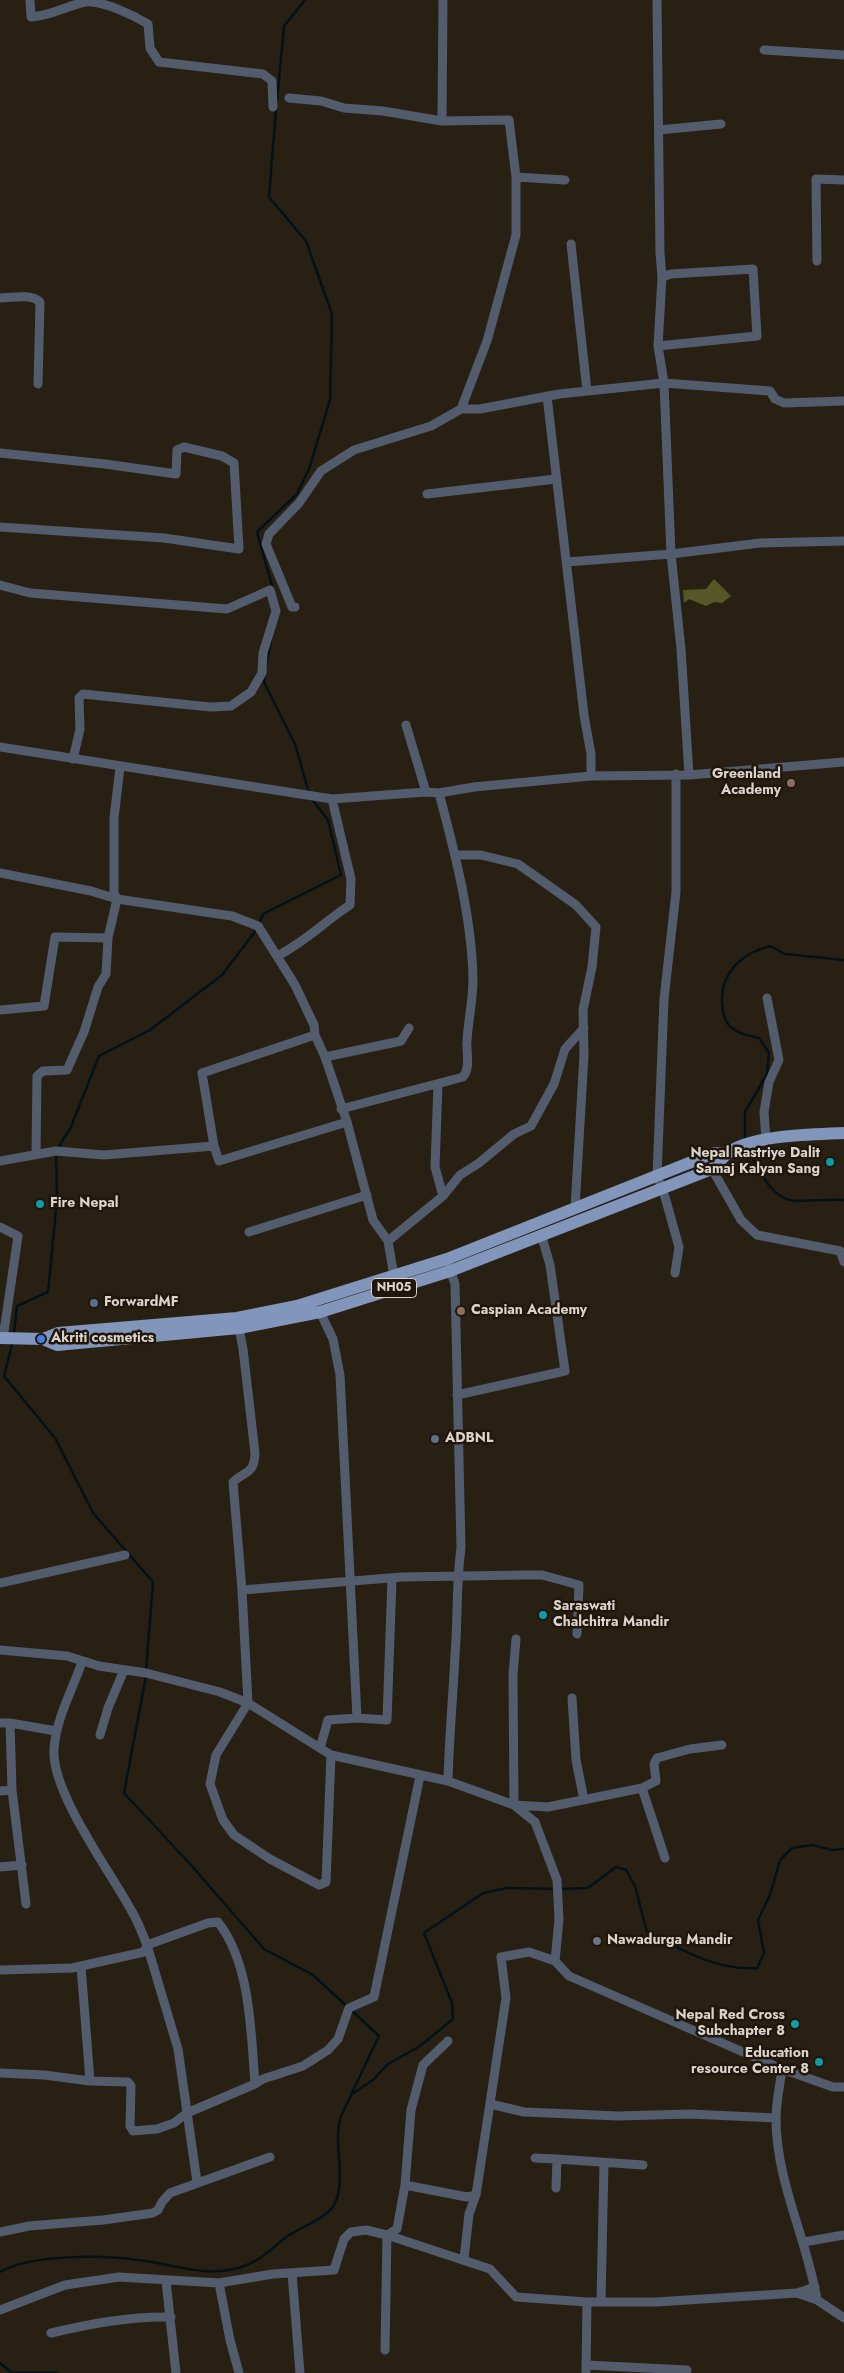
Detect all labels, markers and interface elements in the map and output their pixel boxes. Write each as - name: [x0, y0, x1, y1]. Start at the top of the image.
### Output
- place label: Greenland Academy: [712, 767, 781, 800]
- marker: Greenland Academy: [785, 777, 797, 789]
- place label: Nepal Rastriye Dalit Samaj Kalyan Sang: [690, 1146, 820, 1178]
- marker: Nepal Rastriye Dalit Samaj Kalyan Sang: [824, 1156, 836, 1168]
- place label: Fire Nepal: [50, 1196, 118, 1212]
- marker: Fire Nepal: [34, 1198, 46, 1210]
- road number: NH05: [372, 1278, 416, 1298]
- place label: ForwardMF: [104, 1295, 179, 1311]
- marker: ForwardMF: [88, 1297, 100, 1309]
- place label: Caspian Academy: [471, 1303, 587, 1319]
- marker: Caspian Academy: [455, 1305, 467, 1317]
- place label: Akriti cosmetics: [51, 1331, 154, 1347]
- marker: Akriti cosmetics: [35, 1333, 47, 1345]
- place label: ADBNL: [445, 1431, 493, 1447]
- marker: ADBNL: [429, 1433, 441, 1445]
- place label: Saraswati Chalchitra Mandir: [553, 1599, 669, 1631]
- marker: Saraswati Chalchitra Mandir: [537, 1609, 549, 1621]
- place label: Nawadurga Mandir: [607, 1933, 733, 1949]
- marker: Nawadurga Mandir: [591, 1935, 603, 1947]
- place label: Nepal Red Cross Subchapter 8: [675, 2008, 785, 2040]
- marker: Nepal Red Cross Subchapter 8: [789, 2018, 801, 2030]
- place label: Education resource Center 8: [691, 2046, 809, 2078]
- marker: Education resource Center 8: [813, 2056, 825, 2068]

